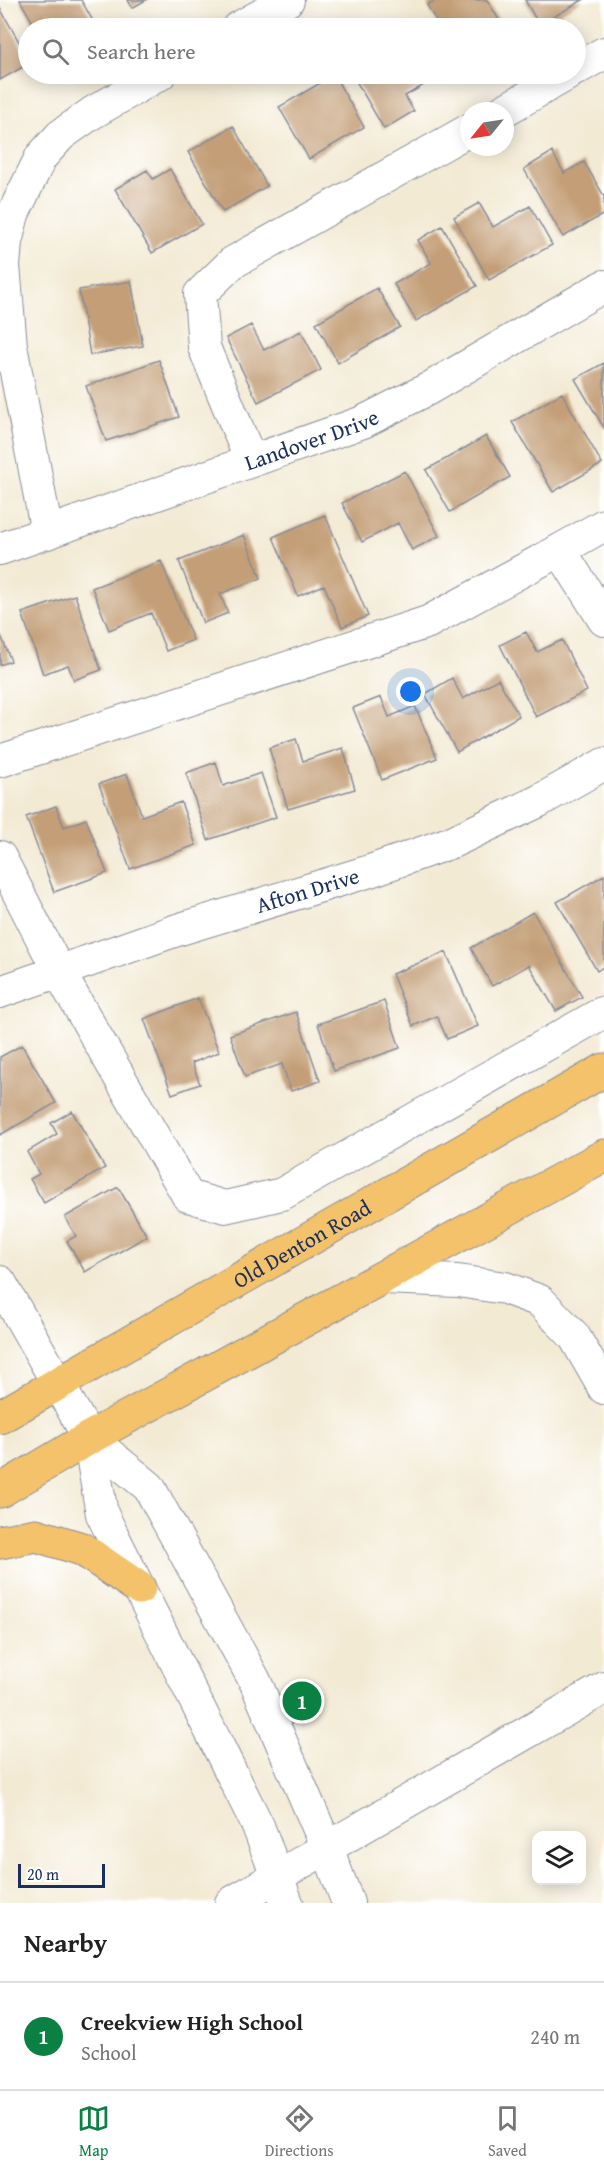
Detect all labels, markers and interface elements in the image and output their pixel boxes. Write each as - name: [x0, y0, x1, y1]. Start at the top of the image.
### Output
- search box: [18, 18, 586, 84]
- icon: search: [39, 35, 72, 68]
- text: Search here: [87, 35, 196, 67]
- north arrow: [460, 102, 514, 156]
- street label: Landover Drive: [240, 401, 384, 478]
- your location: [396, 677, 425, 706]
- street label: Afton Drive: [252, 859, 363, 921]
- street label: Old Denton Road: [227, 1191, 377, 1296]
- pin: 1: [282, 1678, 322, 1724]
- map controls: [532, 1831, 586, 1885]
- button: layers: [532, 1831, 586, 1885]
- scale bar: [18, 1861, 105, 1888]
- text: 20 m: [27, 1862, 59, 1886]
- text: Nearby: [24, 1923, 107, 1962]
- text: Creekview High School: [81, 2006, 303, 2038]
- text: 1: [38, 2022, 49, 2051]
- text: 240 m: [530, 2022, 580, 2051]
- text: School: [81, 2038, 137, 2067]
- tab: Map: [77, 2102, 110, 2162]
- tab: Directions: [265, 2102, 334, 2162]
- tab: Saved: [488, 2102, 527, 2162]

